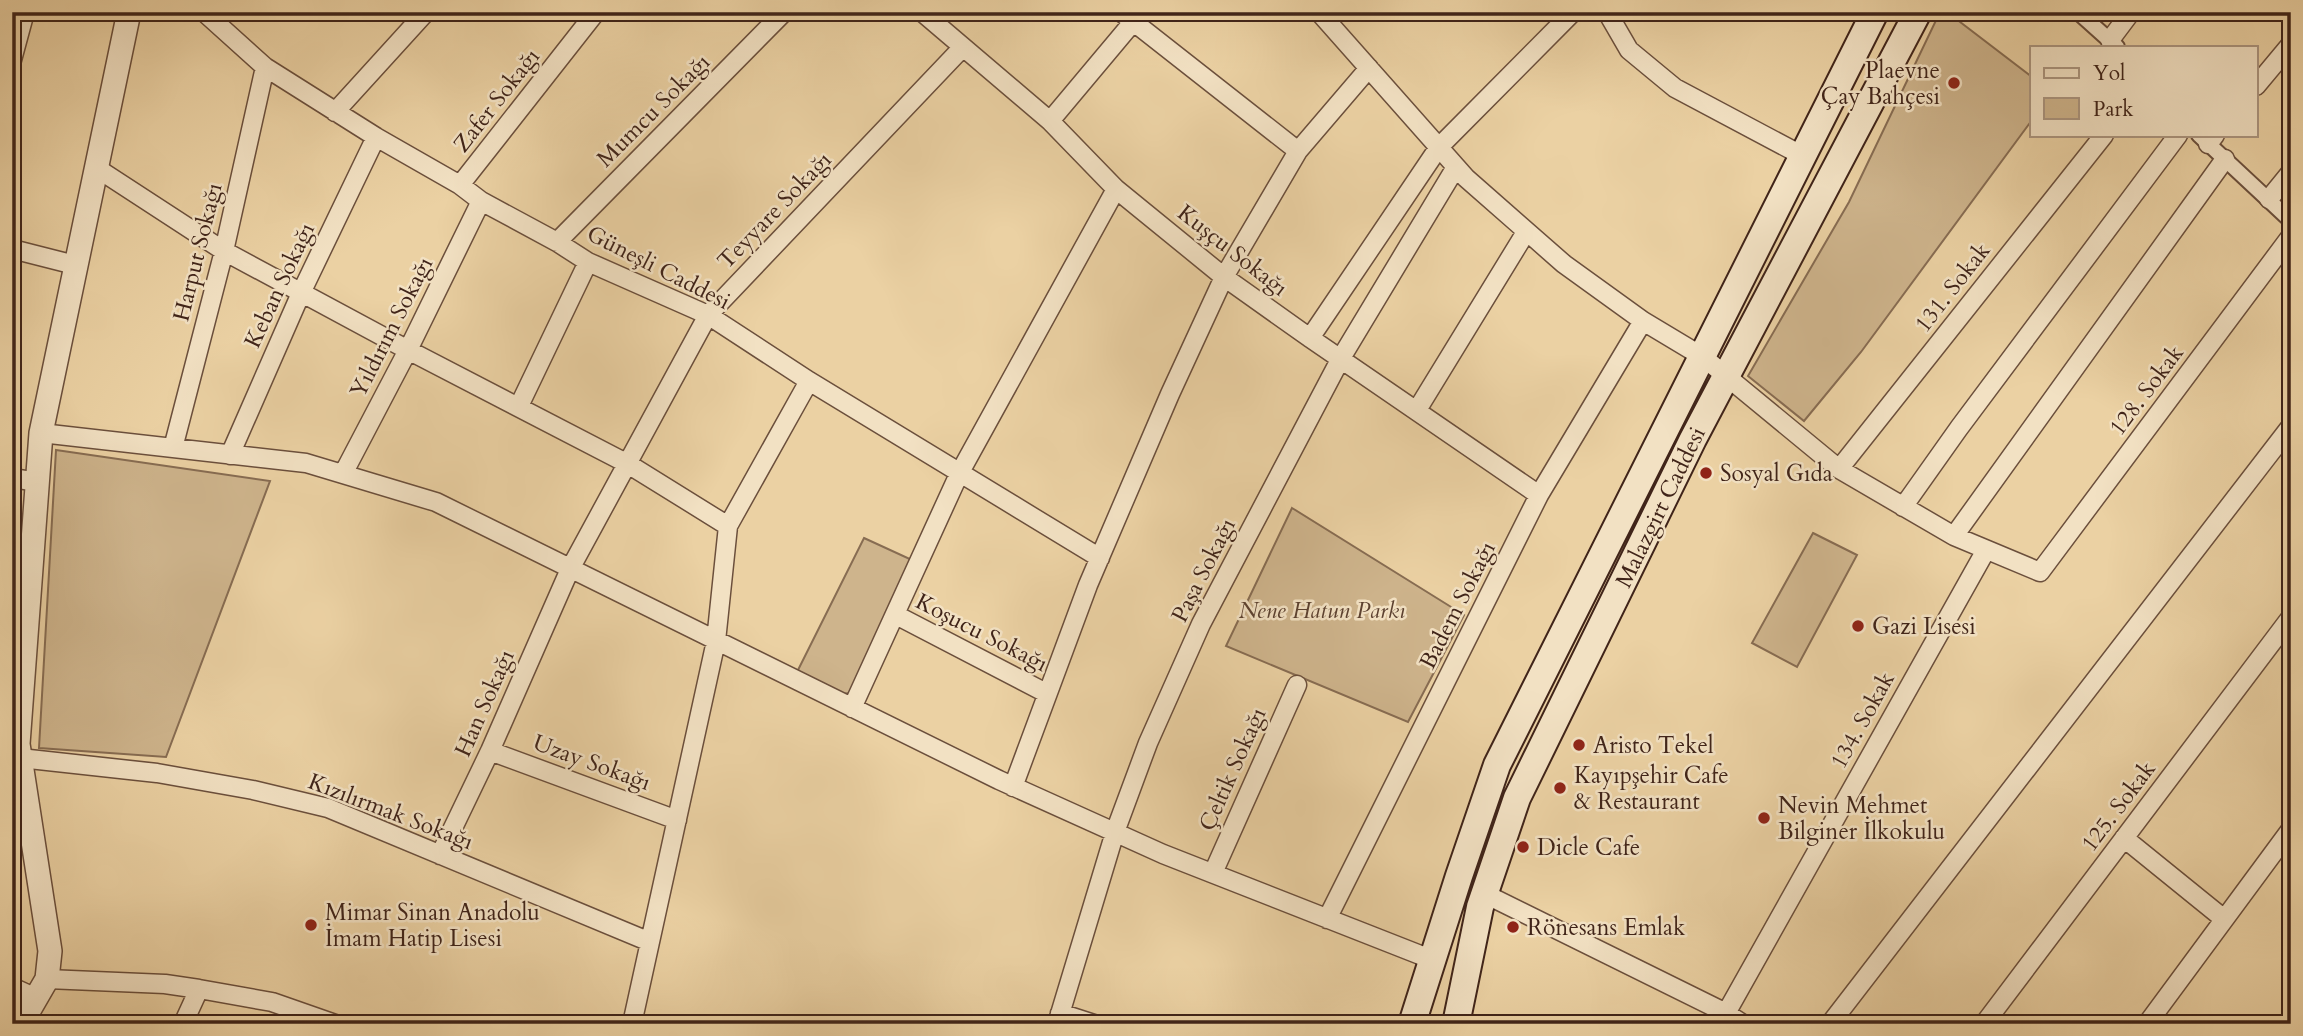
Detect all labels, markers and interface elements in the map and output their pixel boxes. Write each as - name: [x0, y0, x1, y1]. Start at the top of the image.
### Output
- street label: Zafer Sokağı: [446, 42, 547, 159]
- legend: [2030, 46, 2258, 136]
- street label: Mumcu Sokağı: [590, 47, 717, 174]
- place label: Plaevne Çay Bahçesi: [1821, 55, 1940, 112]
- text: Yol: [2093, 59, 2125, 88]
- marker: Plaevne Çay Bahçesi: [1946, 75, 1962, 91]
- text: Park: [2093, 95, 2134, 124]
- street label: Teyyare Sokağı: [710, 145, 838, 276]
- street label: Harput Sokağı: [165, 180, 230, 324]
- street label: Kuşçu Sokağı: [1171, 197, 1294, 303]
- street label: Keban Sokağı: [237, 218, 322, 353]
- street label: Güneşli Caddesi: [582, 218, 736, 317]
- street label: 131. Sokak: [1908, 236, 1998, 339]
- street label: Yıldırım Sokağı: [343, 251, 440, 403]
- street label: 128. Sokak: [2102, 338, 2191, 442]
- street label: Malazgirt Caddesi: [1608, 422, 1713, 593]
- place label: Sosyal Gıda: [1720, 458, 1833, 489]
- marker: Sosyal Gıda: [1698, 465, 1714, 481]
- street label: Paşa Sokağı: [1164, 513, 1243, 628]
- street label: Badem Sokağı: [1412, 536, 1503, 674]
- street label: Koşucu Sokağı: [910, 586, 1053, 679]
- park label: Nene Hatun Parkı: [1239, 595, 1405, 626]
- place label: Gazi Lisesi: [1872, 611, 1976, 642]
- marker: Gazi Lisesi: [1850, 618, 1866, 634]
- street label: Han Sokağı: [447, 645, 522, 762]
- street label: 134. Sokak: [1823, 666, 1902, 774]
- street label: Çeltik Sokağı: [1192, 703, 1273, 836]
- street label: Uzay Sokağı: [529, 727, 655, 798]
- place label: Aristo Tekel: [1593, 730, 1714, 761]
- marker: Aristo Tekel: [1571, 737, 1587, 753]
- street label: 125. Sokak: [2074, 754, 2163, 858]
- place label: Kayıpşehir Cafe & Restaurant: [1574, 760, 1729, 817]
- street label: Kızılırmak Sokağı: [304, 766, 478, 857]
- marker: Kayıpşehir Cafe & Restaurant: [1552, 780, 1568, 796]
- place label: Nevin Mehmet Bilginer İlkokulu: [1778, 790, 1945, 847]
- marker: Nevin Mehmet Bilginer İlkokulu: [1756, 810, 1772, 826]
- place label: Dicle Cafe: [1537, 832, 1640, 863]
- marker: Dicle Cafe: [1515, 839, 1531, 855]
- place label: Mimar Sinan Anadolu İmam Hatip Lisesi: [325, 897, 540, 954]
- place label: Rönesans Emlak: [1527, 912, 1686, 943]
- marker: Mimar Sinan Anadolu İmam Hatip Lisesi: [303, 917, 319, 933]
- marker: Rönesans Emlak: [1505, 919, 1521, 935]

